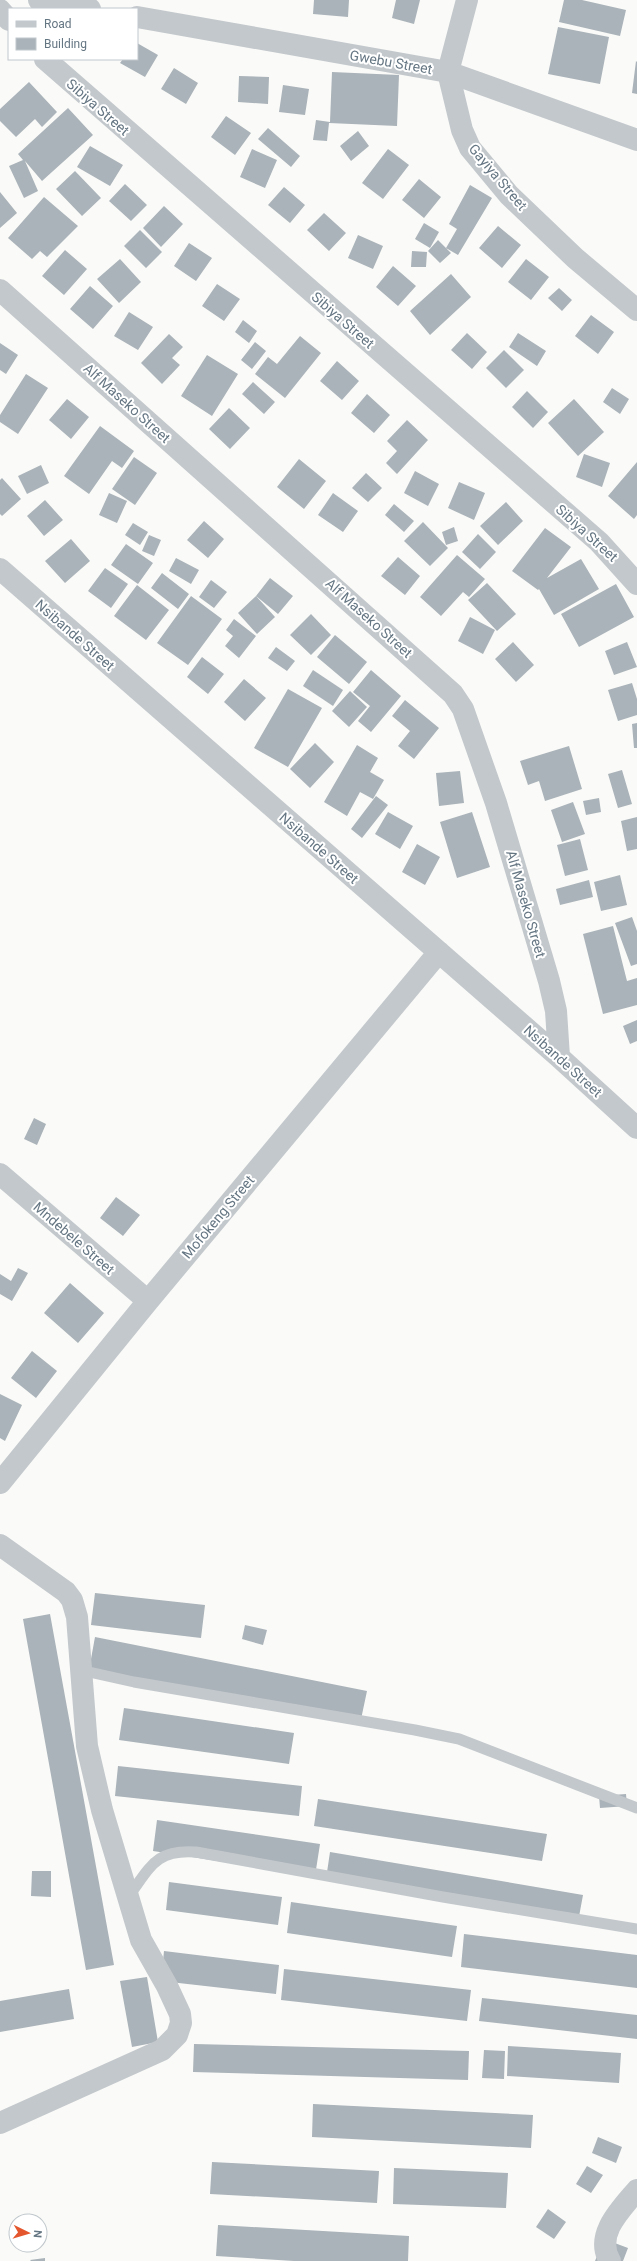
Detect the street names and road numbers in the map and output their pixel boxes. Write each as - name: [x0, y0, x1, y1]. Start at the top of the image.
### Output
- street label: Gwebu Street: [349, 47, 434, 77]
- street label: Sibiya Street: [63, 76, 133, 139]
- street label: Gayiya Street: [466, 141, 531, 214]
- street label: Sibiya Street: [308, 289, 378, 352]
- street label: Alf Maseko Street: [80, 360, 174, 446]
- street label: Sibiya Street: [553, 501, 621, 565]
- street label: Alf Maseko Street: [322, 575, 416, 661]
- street label: Nsibande Street: [32, 596, 118, 674]
- street label: Nsibande Street: [276, 809, 362, 887]
- street label: Alf Maseko Street: [503, 849, 549, 960]
- street label: Nsibande Street: [521, 1022, 606, 1101]
- street label: Mofokeng Street: [179, 1172, 258, 1262]
- street label: Mndebele Street: [30, 1199, 118, 1278]

